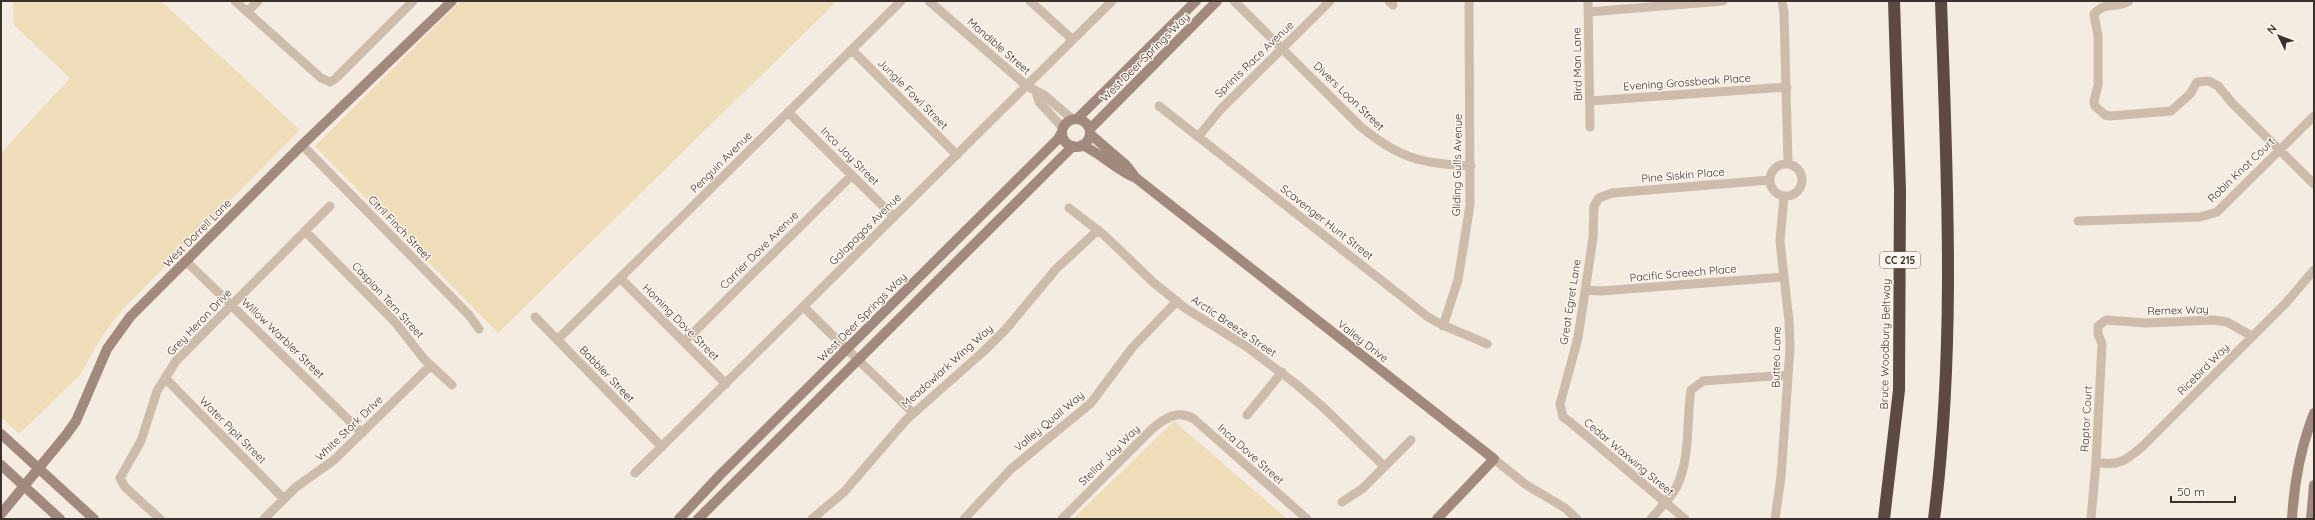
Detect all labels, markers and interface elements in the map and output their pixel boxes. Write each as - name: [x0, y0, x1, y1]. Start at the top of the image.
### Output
- street label: West Deer Springs Way: [1097, 9, 1193, 105]
- street label: Mandible Street: [964, 15, 1034, 78]
- north arrow: [2259, 16, 2299, 56]
- street label: Sprints Race Avenue: [1212, 18, 1296, 100]
- text: N: [2264, 21, 2280, 37]
- street label: Bird Man Lane: [1569, 27, 1585, 101]
- street label: Jungle Fowl Street: [875, 56, 951, 132]
- street label: Divers Loon Street: [1311, 59, 1388, 134]
- street label: Evening Grossbeak Place: [1623, 71, 1751, 93]
- street label: Gliding Gulls Avenue: [1449, 114, 1465, 216]
- street label: Inca Jay Street: [818, 124, 882, 188]
- street label: Penguin Avenue: [687, 128, 755, 196]
- street label: Robin Knot Court: [2205, 134, 2278, 205]
- street label: Pine Siskin Place: [1641, 164, 1725, 186]
- street label: Scavenger Hunt Street: [1278, 181, 1377, 263]
- street label: Galapagos Avenue: [826, 190, 904, 268]
- street label: Citril Finch Street: [365, 192, 435, 264]
- street label: West Dorrell Lane: [160, 196, 234, 270]
- street label: Carrier Dove Avenue: [717, 208, 801, 292]
- road number: CC 215: [1880, 252, 1920, 268]
- street label: Great Egret Lane: [1556, 258, 1584, 346]
- street label: Caspian Tern Street: [349, 259, 427, 341]
- street label: Pacific Screech Place: [1629, 261, 1737, 285]
- street label: West Deer Springs Way: [814, 269, 910, 365]
- street label: Bruce Woodbury Beltway: [1877, 279, 1893, 409]
- street label: Homing Dove Street: [640, 281, 722, 363]
- street label: Grey Heron Drive: [164, 286, 234, 358]
- street label: Arctic Breeze Street: [1189, 292, 1279, 360]
- street label: Willow Warbler Street: [239, 295, 328, 381]
- street label: Remex Way: [2147, 302, 2209, 318]
- street label: Valley Drive: [1335, 317, 1391, 365]
- street label: Meadowlark Wing Way: [898, 321, 996, 411]
- street label: Butteo Lane: [1768, 326, 1784, 388]
- street label: Ricebird Way: [2174, 340, 2232, 398]
- street label: Babbler Street: [577, 343, 638, 405]
- street label: Raptor Court: [2077, 385, 2095, 453]
- street label: Valley Quail Way: [1011, 388, 1087, 454]
- street label: White Stork Drive: [312, 392, 386, 464]
- street label: Water Pipit Street: [197, 394, 270, 467]
- street label: Cedar Waxwing Street: [1581, 415, 1677, 499]
- street label: Inca Dove Street: [1215, 421, 1287, 488]
- street label: Stellar Jay Way: [1076, 422, 1142, 488]
- scale bar: [2171, 478, 2235, 504]
- text: 50 m: [2177, 484, 2205, 499]

